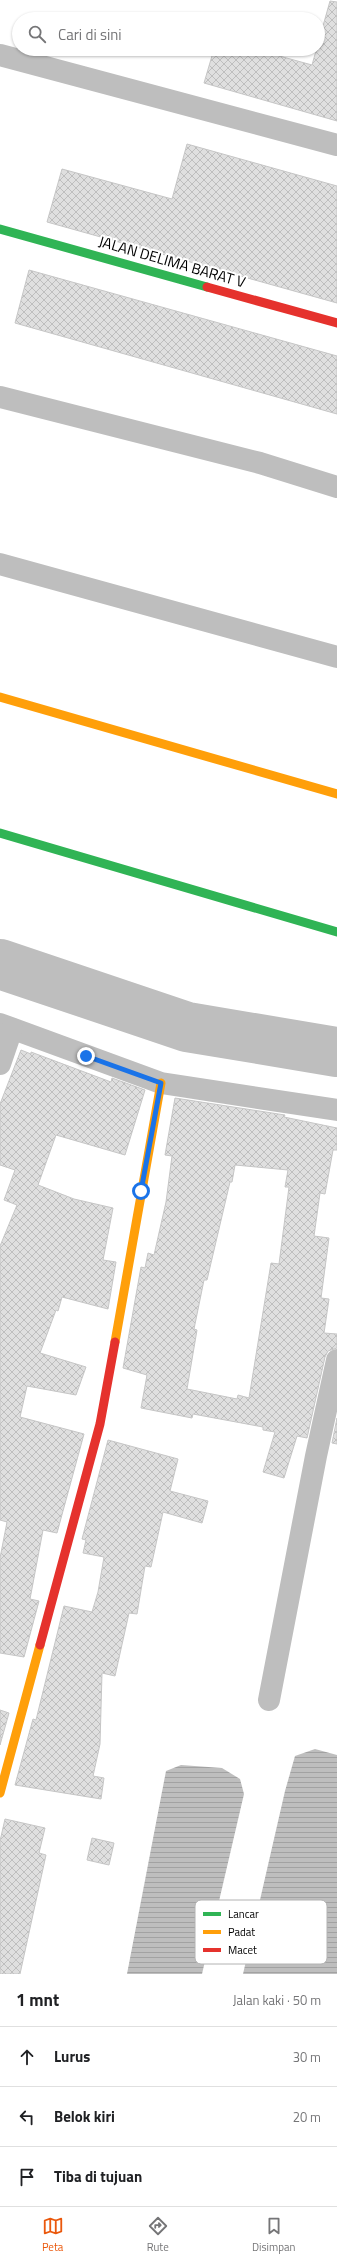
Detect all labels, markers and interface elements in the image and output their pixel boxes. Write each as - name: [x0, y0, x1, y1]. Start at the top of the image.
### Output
- search box: [12, 12, 325, 56]
- icon: search: [26, 23, 48, 45]
- text: Cari di sini: [58, 23, 122, 46]
- street label: JALAN DELIMA BARAT V: [96, 230, 249, 294]
- route end: [77, 1047, 95, 1065]
- route start: [132, 1182, 150, 1200]
- legend: [195, 1900, 327, 1964]
- text: Lancar: [228, 1906, 259, 1922]
- text: Padat: [228, 1924, 255, 1940]
- text: Macet: [228, 1942, 257, 1958]
- text: 1 mnt: [16, 1987, 59, 2013]
- text: Jalan kaki · 50 m: [233, 1990, 321, 2010]
- text: Lurus: [54, 2045, 90, 2068]
- icon: ahead: [16, 2046, 38, 2068]
- text: 30 m: [293, 2047, 321, 2067]
- text: Belok kiri: [54, 2105, 115, 2128]
- icon: left: [16, 2106, 38, 2128]
- text: 20 m: [293, 2107, 321, 2127]
- text: Tiba di tujuan: [54, 2165, 142, 2188]
- icon: arrive: [16, 2166, 38, 2188]
- tab: Peta: [42, 2215, 64, 2255]
- tab: Rute: [147, 2215, 169, 2255]
- tab: Disimpan: [252, 2215, 295, 2255]

